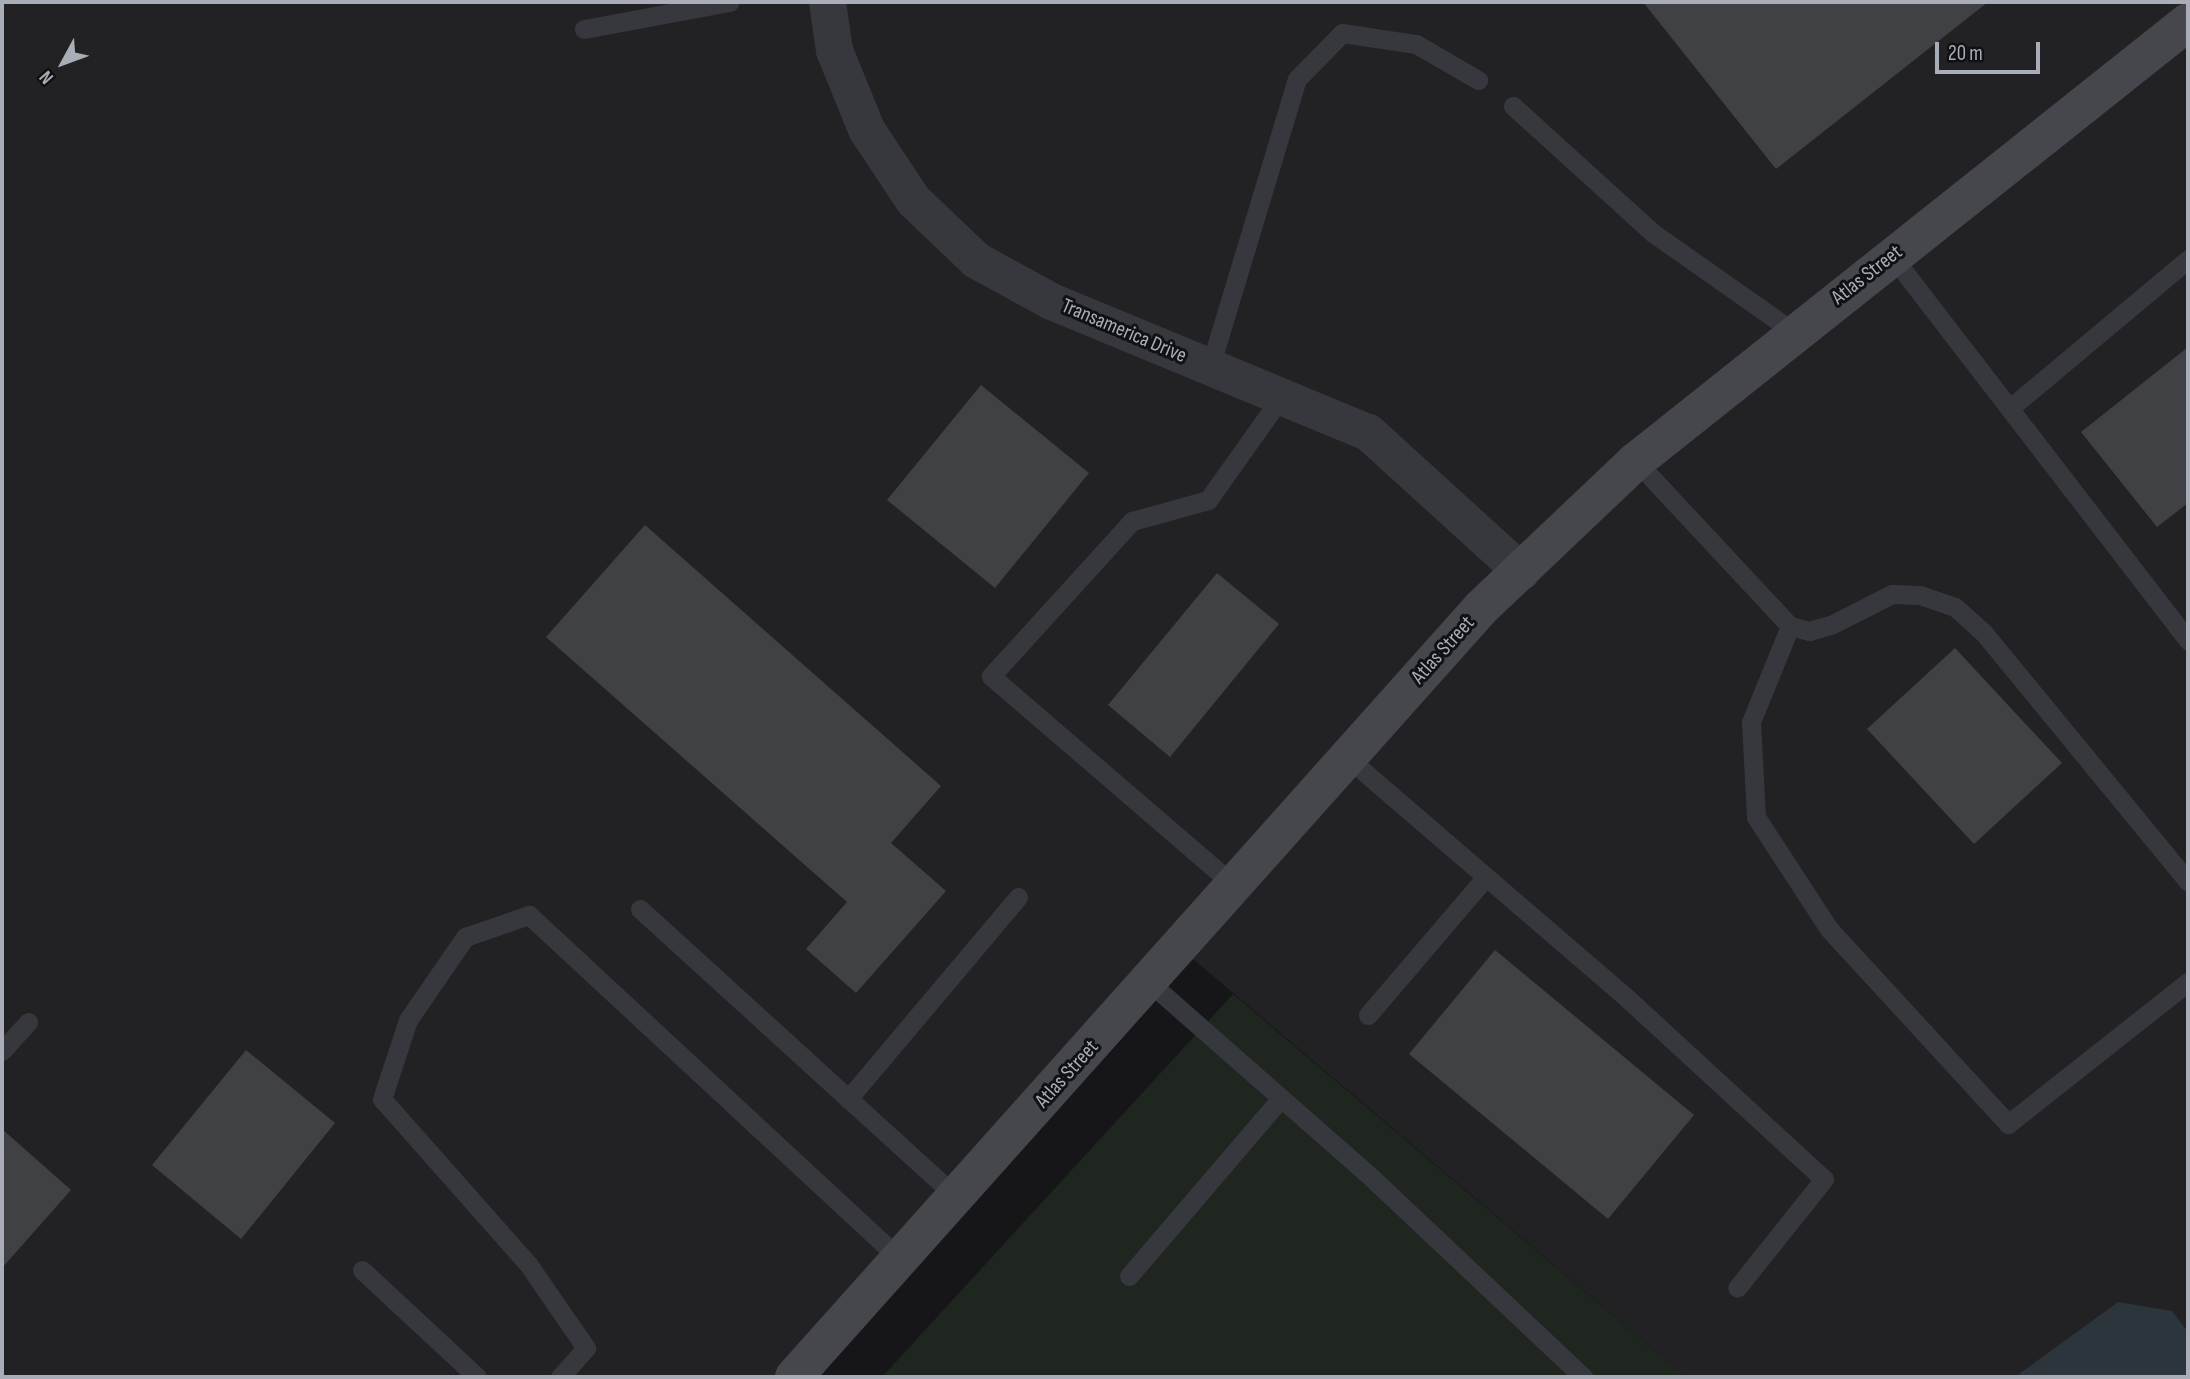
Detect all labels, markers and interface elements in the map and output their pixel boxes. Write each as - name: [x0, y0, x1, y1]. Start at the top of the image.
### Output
- north arrow: [28, 28, 98, 98]
- scale bar: [1938, 28, 2043, 72]
- text: 20 m: [1948, 41, 1983, 66]
- text: N: [35, 66, 59, 88]
- street label: Atlas Street: [1827, 240, 1907, 310]
- street label: Transamerica Drive: [1058, 293, 1190, 369]
- street label: Atlas Street: [1406, 611, 1480, 689]
- street label: Atlas Street: [1030, 1035, 1104, 1113]

